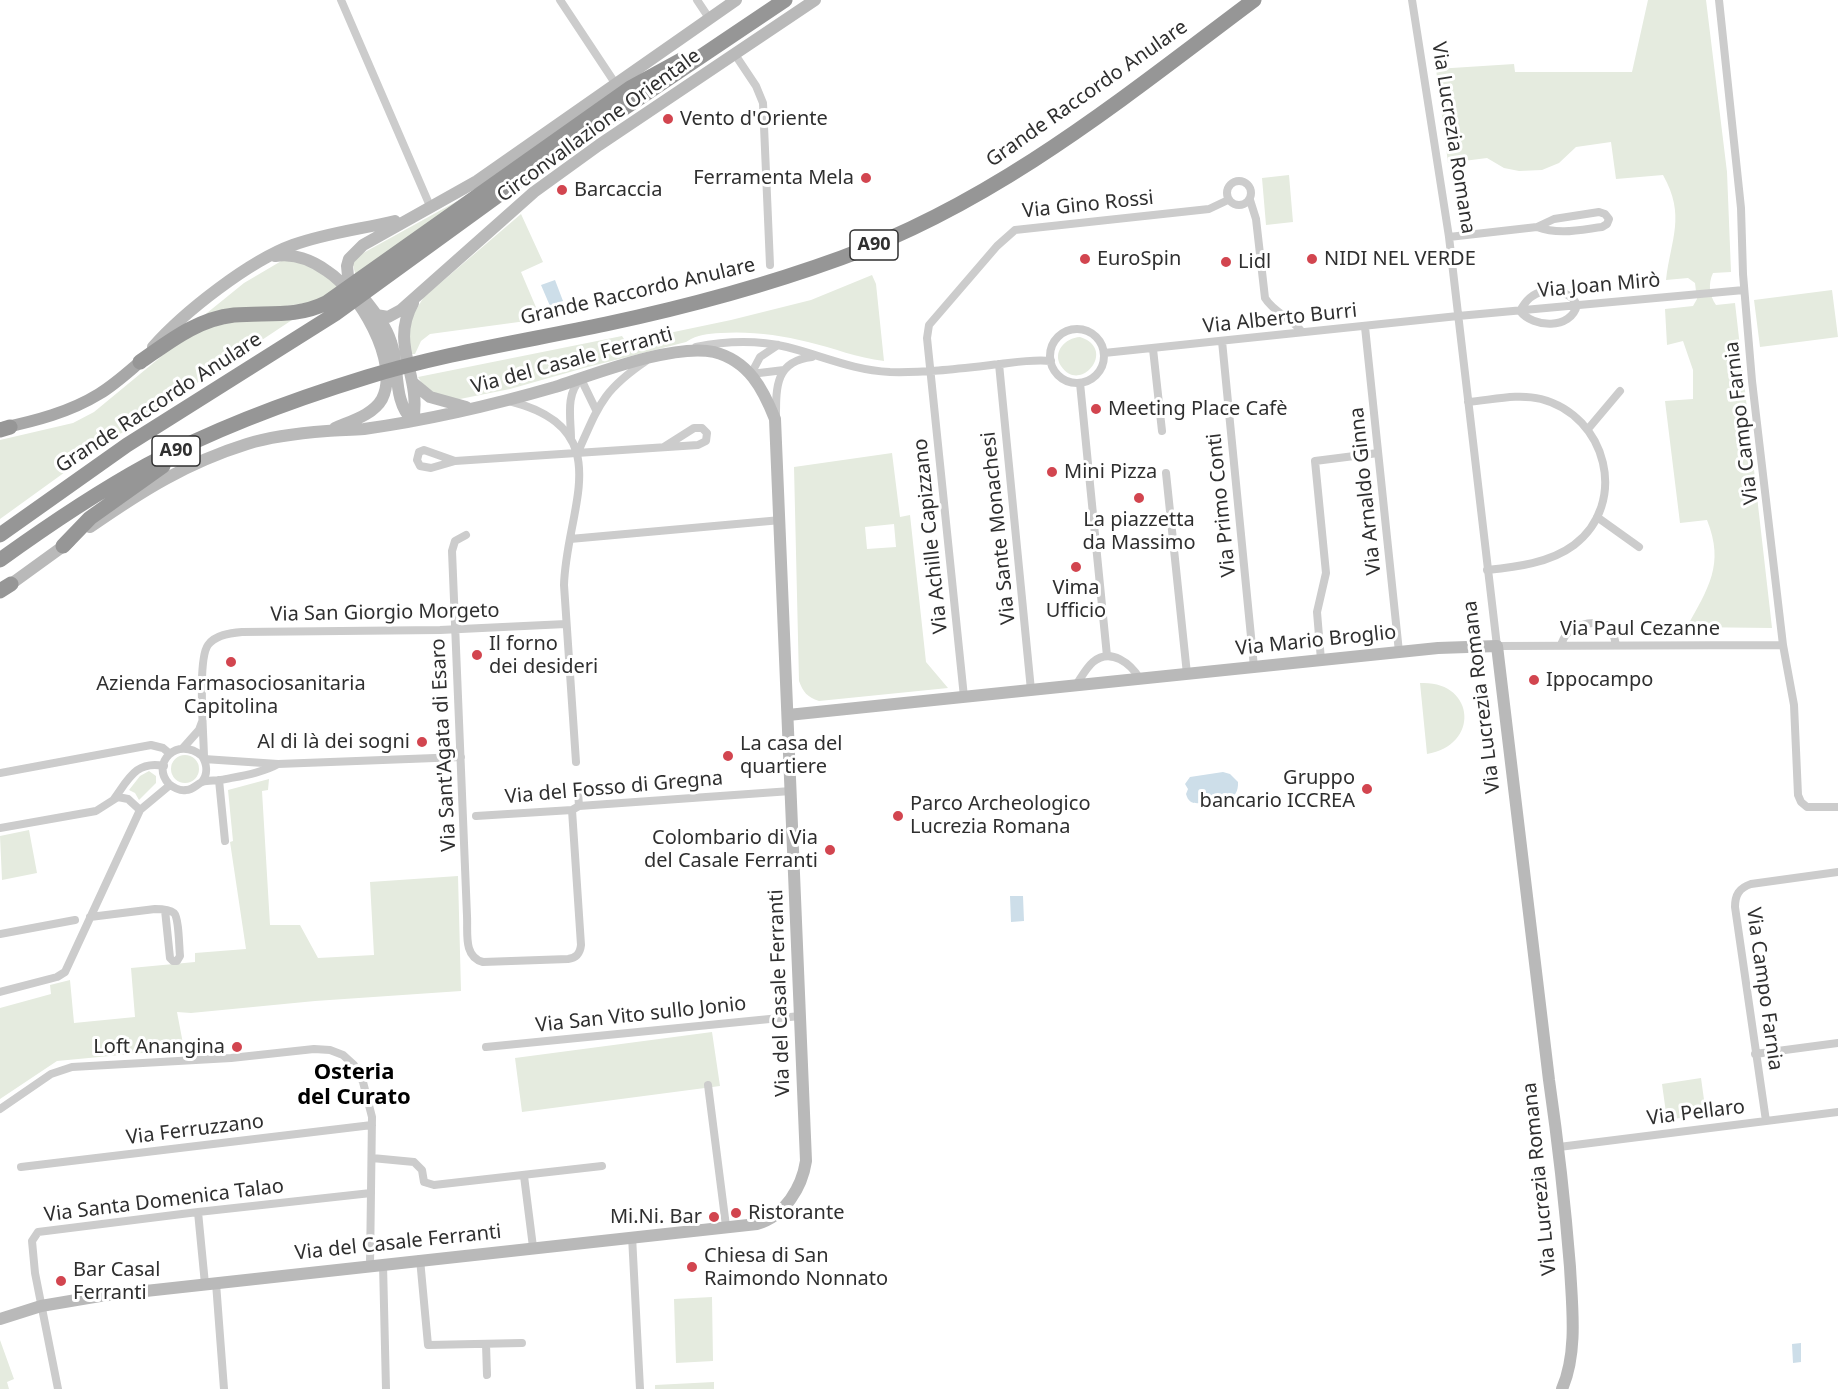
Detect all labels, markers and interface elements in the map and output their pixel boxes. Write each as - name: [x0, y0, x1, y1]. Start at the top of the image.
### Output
- street label: Grande Raccordo Anulare: [982, 15, 1192, 173]
- street label: Via Lucrezia Romana: [1426, 40, 1480, 236]
- street label: Circonvallazione Orientale: [493, 44, 705, 208]
- place label: Vento d'Oriente: [680, 107, 828, 131]
- marker: Vento d'Oriente: [661, 112, 675, 126]
- place label: Ferramenta Mela: [693, 166, 854, 190]
- marker: Ferramenta Mela: [859, 171, 873, 185]
- place label: Barcaccia: [574, 178, 662, 202]
- marker: Barcaccia: [555, 183, 569, 197]
- street label: Via Gino Rossi: [1021, 186, 1155, 224]
- road number: A90: [850, 230, 898, 260]
- place label: EuroSpin: [1097, 247, 1181, 271]
- place label: NIDI NEL VERDE: [1324, 247, 1476, 271]
- place label: Lidl: [1238, 250, 1271, 274]
- marker: EuroSpin: [1078, 252, 1092, 266]
- marker: NIDI NEL VERDE: [1305, 252, 1319, 266]
- street label: Grande Raccordo Anulare: [518, 253, 758, 331]
- marker: Lidl: [1219, 255, 1233, 269]
- street label: Via Joan Mirò: [1537, 269, 1661, 303]
- street label: Via Alberto Burri: [1202, 299, 1358, 339]
- street label: Via del Casale Ferranti: [469, 323, 675, 399]
- street label: Grande Raccordo Anulare: [52, 328, 266, 478]
- street label: Via Campo Farnia: [1720, 340, 1764, 506]
- place label: Meeting Place Cafè: [1108, 397, 1288, 421]
- marker: Meeting Place Cafè: [1089, 402, 1103, 416]
- street label: Via Arnaldo Ginna: [1345, 406, 1387, 576]
- street label: Via Sante Monachesi: [977, 430, 1021, 626]
- street label: Via Primo Conti: [1203, 432, 1241, 578]
- road number: A90: [152, 436, 200, 466]
- street label: Via Achille Capizzano: [909, 437, 953, 635]
- place label: Mini Pizza: [1064, 460, 1157, 484]
- marker: Mini Pizza: [1045, 465, 1059, 479]
- marker: La piazzetta da Massimo: [1132, 491, 1146, 505]
- place label: La piazzetta da Massimo: [1082, 508, 1196, 555]
- marker: Vima Ufficio: [1069, 560, 1083, 574]
- place label: Vima Ufficio: [1046, 576, 1106, 623]
- street label: Via San Giorgio Morgeto: [270, 599, 500, 627]
- street label: Via Lucrezia Romana: [1458, 599, 1506, 795]
- street label: Via Paul Cezanne: [1560, 617, 1720, 641]
- street label: Via Mario Broglio: [1235, 621, 1397, 661]
- place label: Il forno dei desideri: [489, 632, 598, 679]
- street label: Via Sant'Agata di Esaro: [426, 638, 462, 852]
- marker: Il forno dei desideri: [470, 648, 484, 662]
- marker: Azienda Farmasociosanitaria Capitolina: [224, 655, 238, 669]
- place label: Ippocampo: [1546, 668, 1653, 692]
- place label: Azienda Farmasociosanitaria Capitolina: [96, 672, 366, 719]
- marker: Ippocampo: [1527, 673, 1541, 687]
- place label: Al di là dei sogni: [257, 730, 410, 754]
- place label: La casa del quartiere: [740, 732, 842, 779]
- marker: Al di là dei sogni: [415, 735, 429, 749]
- marker: La casa del quartiere: [721, 749, 735, 763]
- place label: Gruppo bancario ICCREA: [1200, 766, 1355, 813]
- street label: Via del Fosso di Gregna: [504, 767, 724, 809]
- marker: Gruppo bancario ICCREA: [1360, 782, 1374, 796]
- place label: Parco Archeologico Lucrezia Romana: [910, 792, 1090, 839]
- marker: Parco Archeologico Lucrezia Romana: [891, 809, 905, 823]
- place label: Colombario di Via del Casale Ferranti: [644, 826, 818, 873]
- marker: Colombario di Via del Casale Ferranti: [823, 843, 837, 857]
- street label: Via del Casale Ferranti: [764, 889, 796, 1097]
- street label: Via Campo Farnia: [1741, 906, 1787, 1072]
- street label: Via San Vito sullo Jonio: [534, 992, 748, 1038]
- place label: Loft Anangina: [93, 1035, 225, 1059]
- marker: Loft Anangina: [230, 1040, 244, 1054]
- district label: Osteria del Curato: [297, 1060, 411, 1112]
- street label: Via Lucrezia Romana: [1518, 1081, 1562, 1277]
- street label: Via Pellaro: [1646, 1095, 1746, 1131]
- street label: Via Ferruzzano: [125, 1110, 265, 1150]
- street label: Via Santa Domenica Talao: [43, 1174, 285, 1228]
- place label: Ristorante: [748, 1201, 844, 1225]
- place label: Mi.Ni. Bar: [610, 1205, 702, 1229]
- marker: Ristorante: [729, 1206, 743, 1220]
- marker: Mi.Ni. Bar: [707, 1210, 721, 1224]
- street label: Via del Casale Ferranti: [294, 1220, 502, 1266]
- place label: Chiesa di San Raimondo Nonnato: [704, 1244, 888, 1291]
- place label: Bar Casal Ferranti: [73, 1258, 160, 1305]
- marker: Chiesa di San Raimondo Nonnato: [685, 1260, 699, 1274]
- marker: Bar Casal Ferranti: [54, 1274, 68, 1288]

